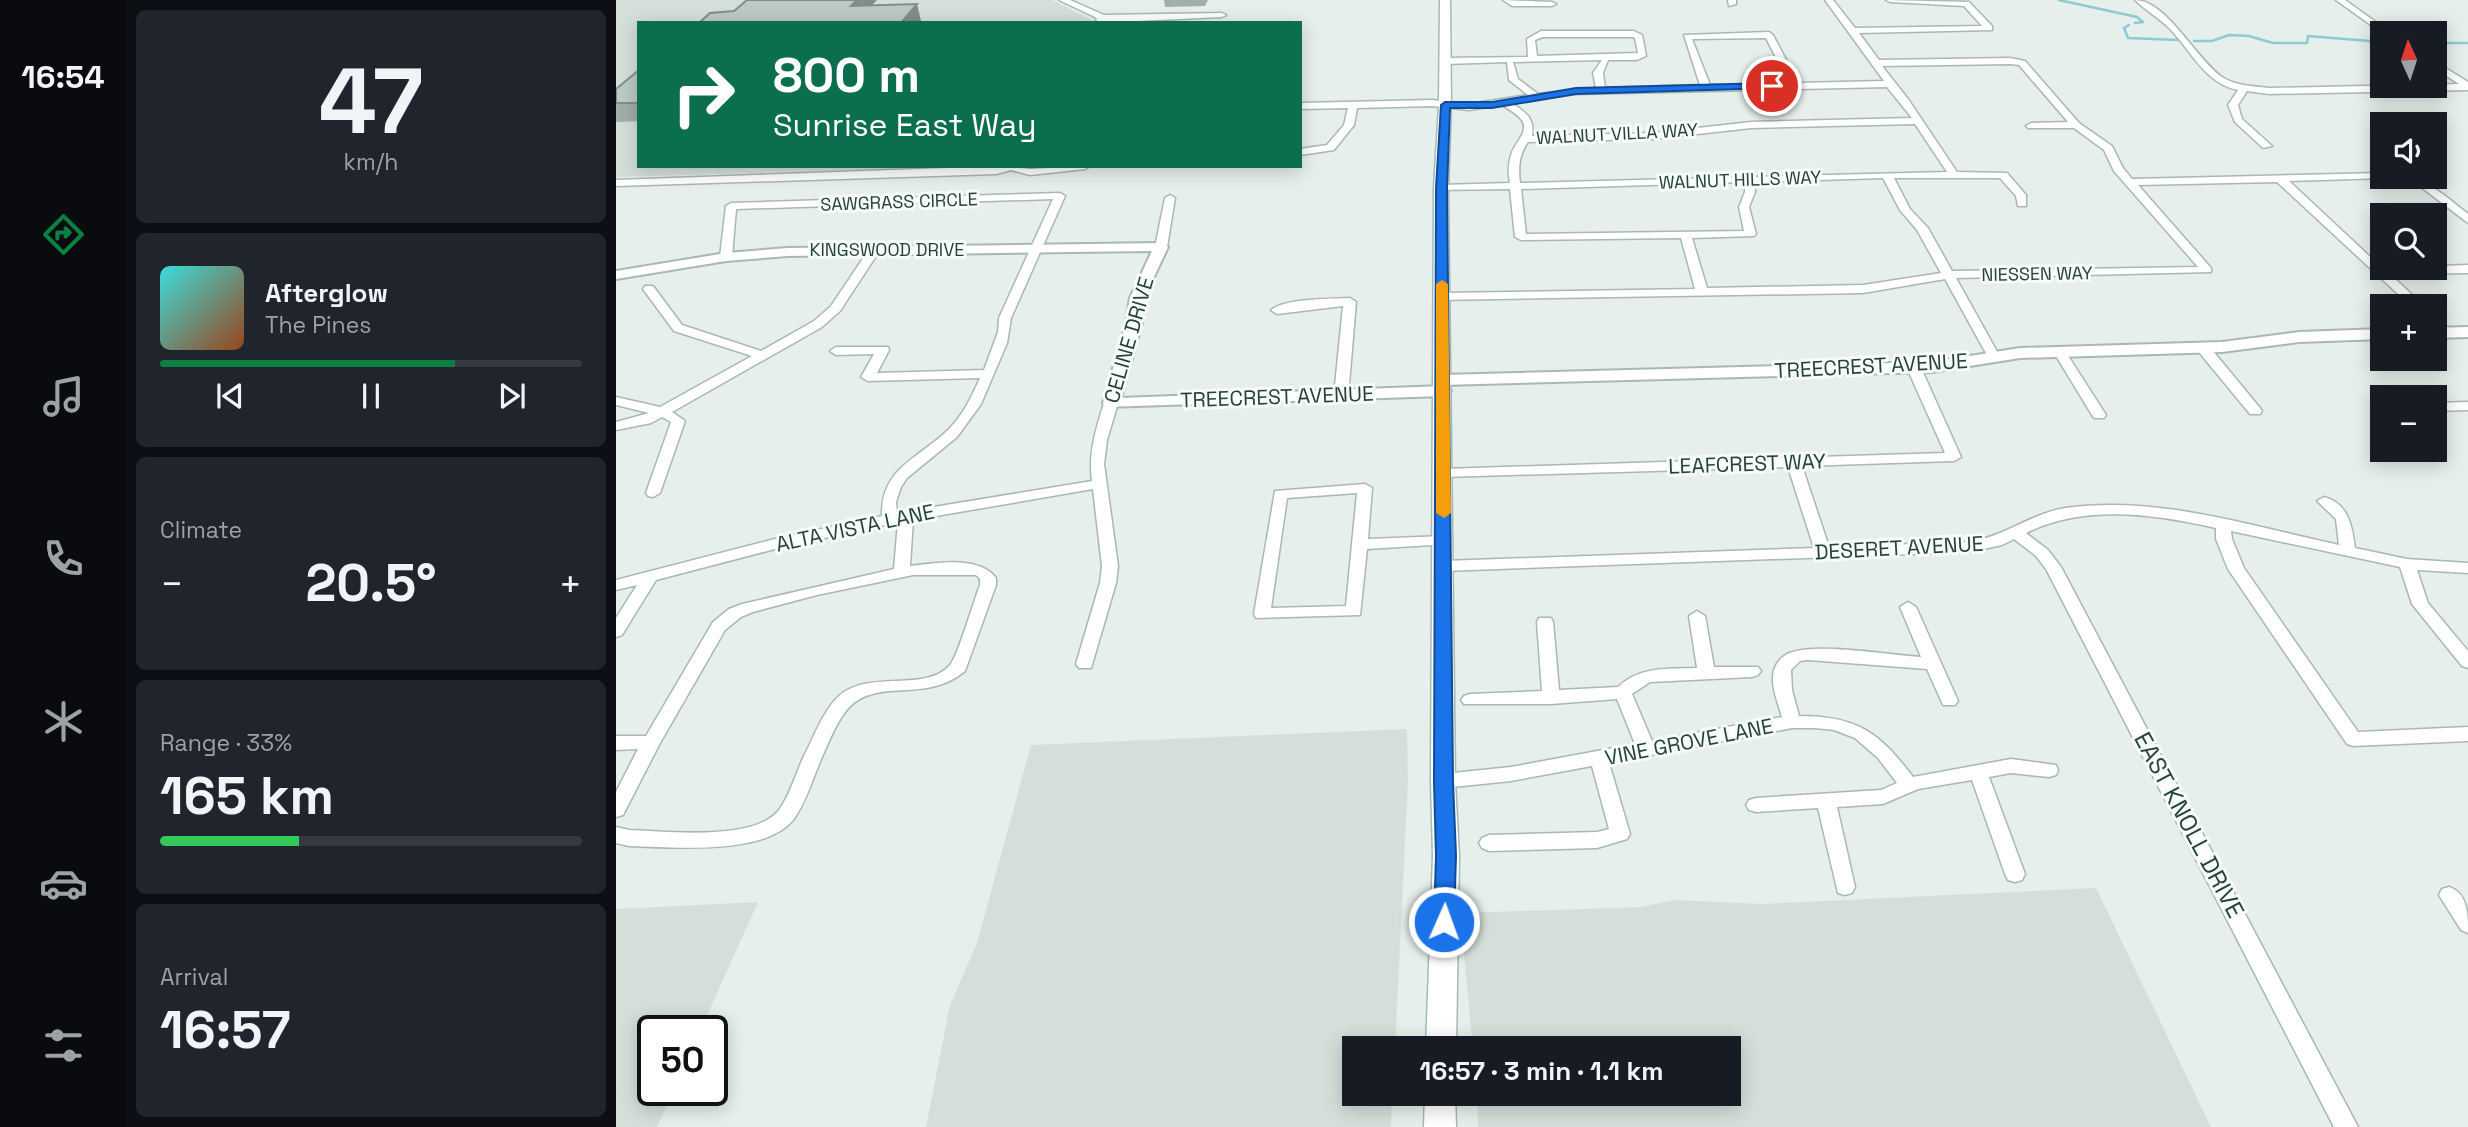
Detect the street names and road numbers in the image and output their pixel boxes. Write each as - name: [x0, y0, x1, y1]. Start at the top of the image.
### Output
- street label: WALNUT VILLA WAY: [1536, 118, 1698, 149]
- street label: WALNUT HILLS WAY: [1658, 165, 1822, 194]
- street label: SAWGRASS CIRCLE: [820, 187, 978, 216]
- street label: KINGSWOOD DRIVE: [809, 238, 965, 261]
- street label: NIESSEN WAY: [1981, 261, 2093, 286]
- street label: CELINE DRIVE: [1098, 274, 1159, 406]
- street label: TREECREST AVENUE: [1774, 347, 1968, 384]
- street label: TREECREST AVENUE: [1180, 380, 1374, 413]
- street label: LEAFCREST WAY: [1668, 447, 1827, 480]
- street label: ALTA VISTA LANE: [773, 498, 937, 558]
- street label: DESERET AVENUE: [1814, 530, 1984, 565]
- street label: VINE GROVE LANE: [1602, 712, 1775, 771]
- street label: EAST KNOLL DRIVE: [2127, 727, 2251, 923]

